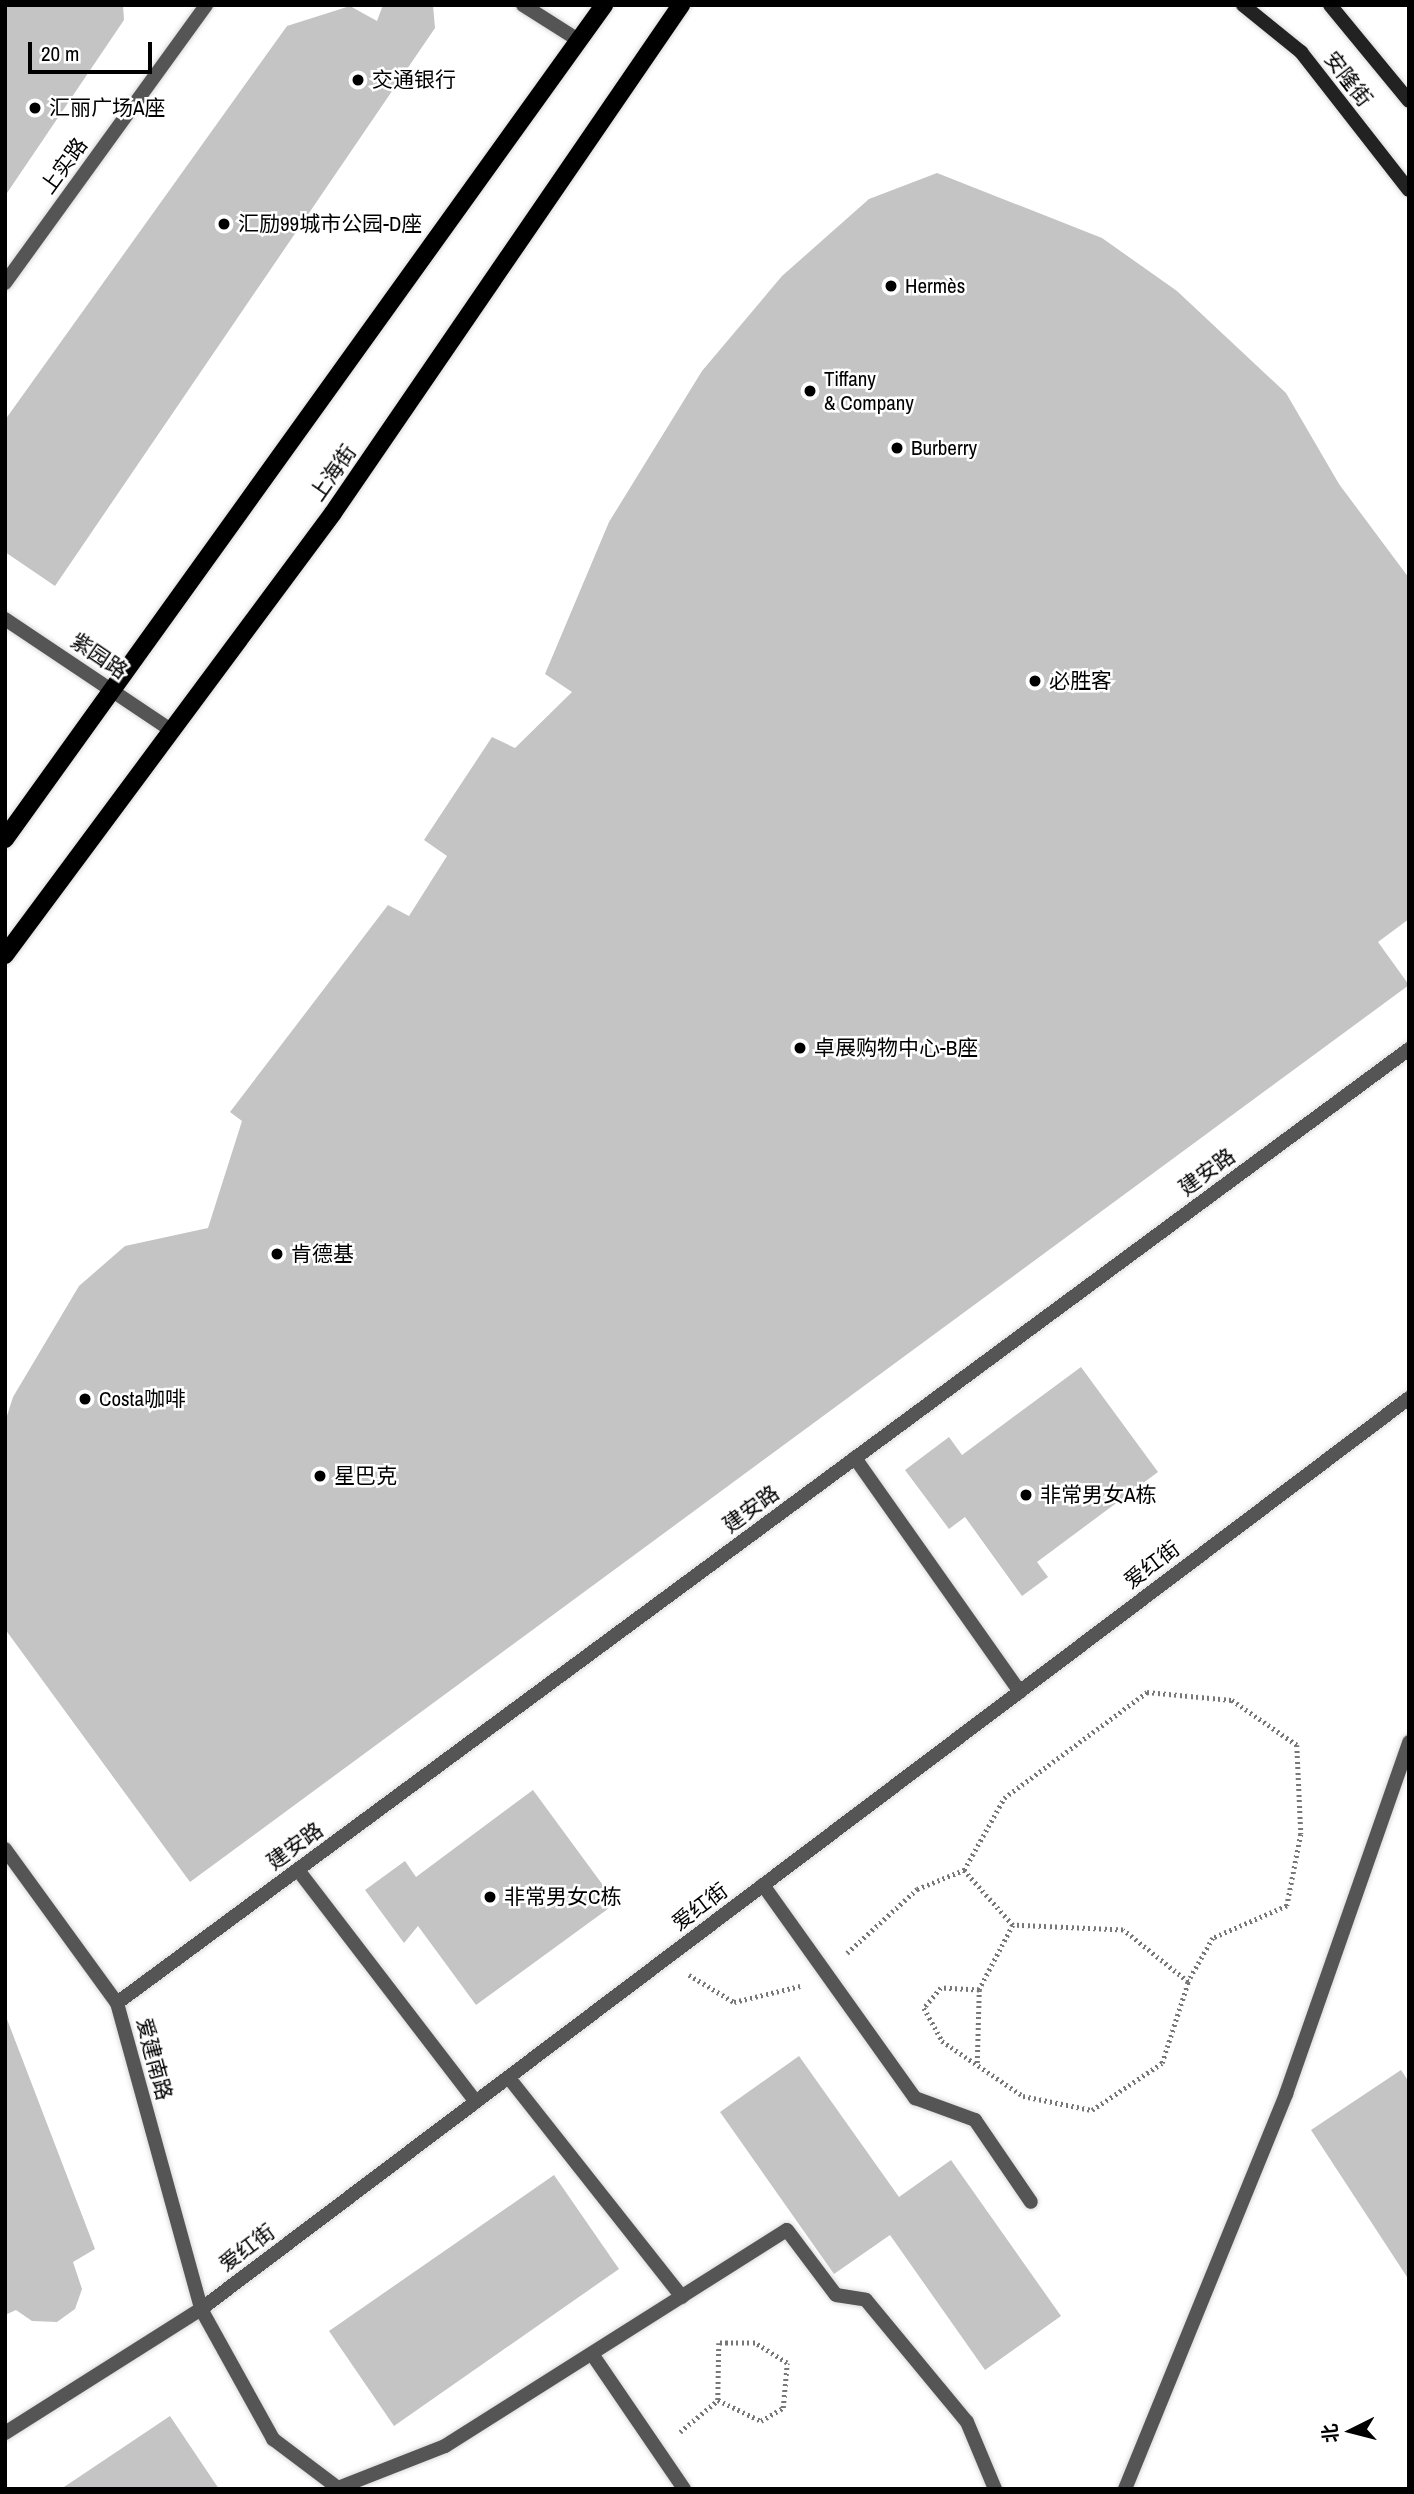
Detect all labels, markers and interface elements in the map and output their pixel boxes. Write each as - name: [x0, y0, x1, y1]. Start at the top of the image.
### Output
- scale bar: [32, 28, 156, 72]
- text: 20 m: [41, 39, 79, 68]
- street label: 安隆街: [1319, 46, 1377, 112]
- place label: 交通银行: [372, 67, 456, 93]
- marker: 交通银行: [350, 72, 366, 88]
- place label: 汇丽广场A座: [49, 95, 165, 121]
- marker: 汇丽广场A座: [27, 100, 43, 116]
- street label: 上实路: [35, 133, 93, 199]
- place label: 汇励99城市公园-D座: [238, 211, 422, 237]
- marker: 汇励99城市公园-D座: [216, 216, 232, 232]
- place label: Hermès: [905, 273, 965, 299]
- marker: Hermès: [883, 278, 899, 294]
- place label: Tiffany & Company: [824, 366, 914, 416]
- marker: Tiffany & Company: [802, 383, 818, 399]
- place label: Burberry: [911, 435, 977, 461]
- street label: 上海街: [305, 440, 361, 506]
- marker: Burberry: [889, 440, 905, 456]
- street label: 紫园路: [66, 628, 132, 684]
- place label: 必胜客: [1049, 668, 1112, 694]
- marker: 必胜客: [1027, 673, 1043, 689]
- place label: 卓展购物中心-B座: [814, 1035, 978, 1061]
- marker: 卓展购物中心-B座: [792, 1040, 808, 1056]
- street label: 建安路: [1174, 1143, 1240, 1201]
- place label: 肯德基: [291, 1241, 354, 1267]
- marker: 肯德基: [269, 1246, 285, 1262]
- place label: Costa咖啡: [99, 1386, 186, 1412]
- marker: Costa咖啡: [77, 1391, 93, 1407]
- place label: 星巴克: [334, 1463, 397, 1489]
- marker: 星巴克: [312, 1468, 328, 1484]
- street label: 建安路: [718, 1480, 784, 1538]
- place label: 非常男女A栋: [1040, 1482, 1156, 1508]
- marker: 非常男女A栋: [1018, 1487, 1034, 1503]
- street label: 爱红街: [1119, 1536, 1185, 1594]
- street label: 建安路: [262, 1817, 328, 1875]
- street label: 爱红街: [667, 1878, 733, 1936]
- place label: 非常男女C栋: [504, 1884, 621, 1910]
- marker: 非常男女C栋: [482, 1889, 498, 1905]
- street label: 爱建南路: [131, 2015, 177, 2103]
- street label: 爱红街: [214, 2219, 280, 2277]
- north arrow: [1316, 2396, 1386, 2466]
- text: 北: [1316, 2422, 1344, 2444]

